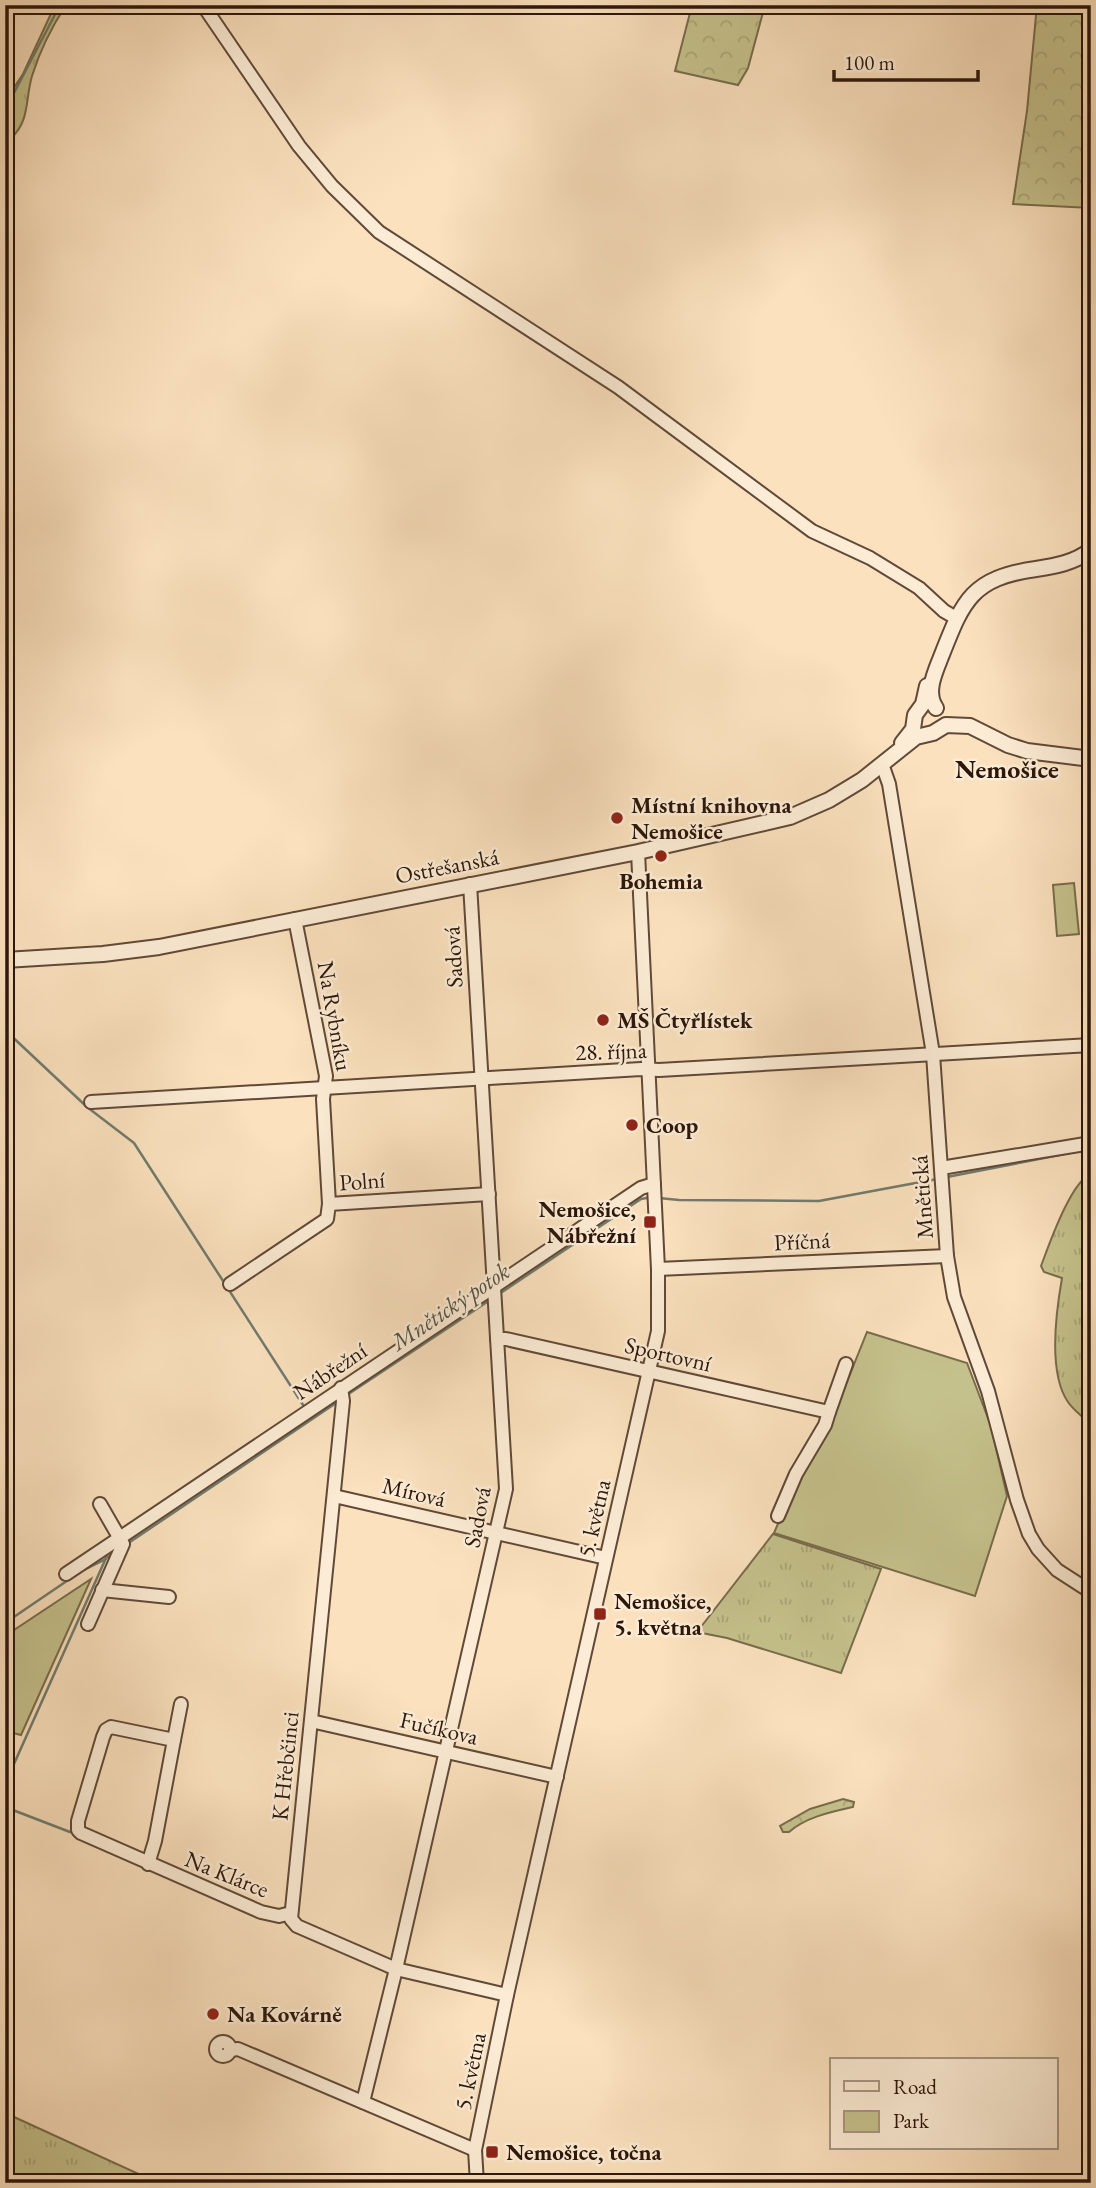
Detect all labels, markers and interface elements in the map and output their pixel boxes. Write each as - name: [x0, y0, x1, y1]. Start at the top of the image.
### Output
- scale bar: [834, 38, 977, 82]
- text: 100 m: [844, 49, 895, 76]
- district label: Nemošice: [955, 752, 1059, 786]
- place label: Místní knihovna Nemošice: [631, 790, 793, 846]
- marker: Místní knihovna Nemošice: [609, 810, 625, 826]
- street label: Ostřešanská: [393, 841, 502, 891]
- marker: Bohemia: [653, 848, 669, 864]
- place label: Bohemia: [619, 866, 704, 896]
- street label: Sadová: [436, 925, 470, 988]
- street label: Na Rybníku: [311, 959, 359, 1073]
- place label: MŠ Čtyřlístek: [617, 1005, 753, 1035]
- marker: MŠ Čtyřlístek: [595, 1012, 611, 1028]
- street label: 28. října: [575, 1035, 648, 1067]
- place label: Coop: [646, 1110, 698, 1140]
- marker: Coop: [624, 1117, 640, 1133]
- street label: Mnětická: [904, 1153, 940, 1240]
- street label: Polní: [338, 1164, 386, 1198]
- place label: Nemošice, Nábřežní: [539, 1194, 636, 1250]
- marker: Nemošice, Nábřežní: [642, 1214, 658, 1230]
- street label: Příčná: [773, 1225, 832, 1257]
- water label: Mnětický potok: [383, 1255, 515, 1358]
- street label: Sportovní: [622, 1330, 715, 1379]
- street label: Nábřežní: [287, 1335, 373, 1406]
- street label: Mírová: [379, 1470, 449, 1514]
- street label: 5. května: [571, 1475, 618, 1560]
- street label: Sadová: [456, 1483, 498, 1550]
- place label: Nemošice, 5. května: [614, 1586, 711, 1642]
- marker: Nemošice, 5. května: [592, 1606, 608, 1622]
- street label: Fučíkova: [397, 1704, 482, 1752]
- street label: K Hřebčinci: [264, 1710, 306, 1822]
- street label: Na Klárce: [181, 1844, 273, 1904]
- place label: Na Kovárně: [227, 1999, 342, 2029]
- marker: Na Kovárně: [205, 2006, 221, 2022]
- street label: 5. května: [447, 2029, 493, 2113]
- legend: [830, 2058, 1058, 2150]
- text: Road: [893, 2073, 937, 2100]
- text: Park: [893, 2107, 930, 2134]
- place label: Nemošice, točna: [506, 2137, 663, 2167]
- marker: Nemošice, točna: [484, 2144, 500, 2160]

